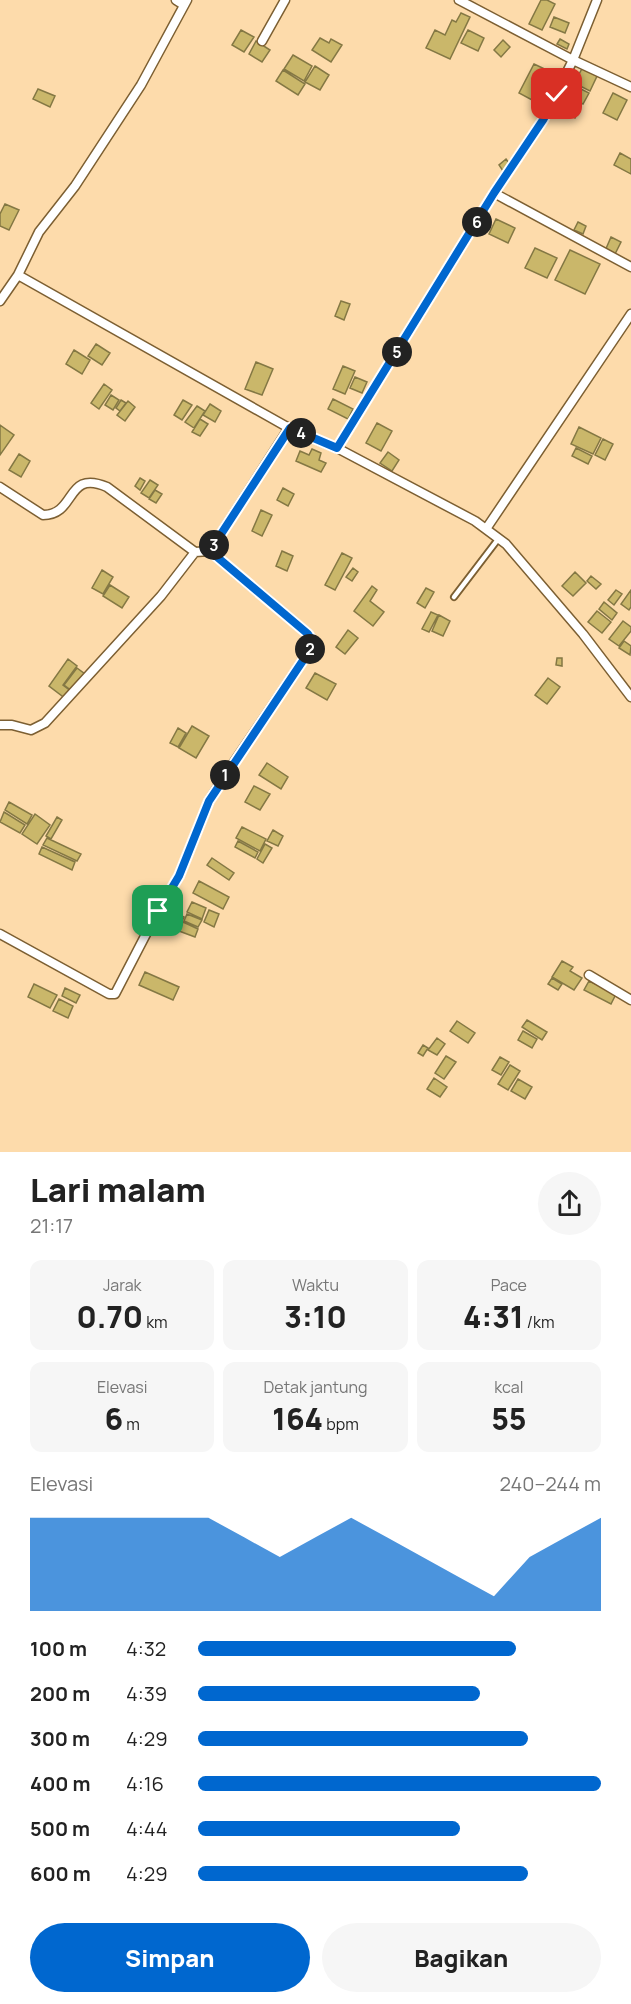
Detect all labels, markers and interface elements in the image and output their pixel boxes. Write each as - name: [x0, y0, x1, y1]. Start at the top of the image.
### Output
- pin: [531, 68, 582, 119]
- icon: check: [540, 77, 573, 110]
- pin: 6: [462, 207, 492, 237]
- text: 6: [472, 211, 482, 233]
- pin: 5: [382, 337, 412, 367]
- text: 5: [392, 341, 402, 363]
- pin: 4: [286, 418, 316, 448]
- text: 4: [296, 422, 306, 444]
- pin: 3: [199, 530, 229, 560]
- text: 3: [209, 534, 219, 556]
- pin: 2: [295, 634, 325, 664]
- text: 2: [305, 638, 315, 660]
- pin: 1: [210, 760, 240, 790]
- text: 1: [221, 764, 229, 786]
- pin: [132, 885, 183, 936]
- icon: arrive: [141, 894, 174, 927]
- text: Lari malam: [30, 1167, 206, 1212]
- button: share: [538, 1172, 601, 1235]
- text: 21:17: [30, 1212, 73, 1239]
- text: Jarak: [103, 1274, 141, 1296]
- text: Waktu: [292, 1274, 339, 1296]
- text: Pace: [491, 1274, 527, 1296]
- text: 0.70: [77, 1296, 143, 1337]
- text: 3:10: [284, 1296, 347, 1337]
- text: 4:31: [463, 1296, 524, 1337]
- text: km: [143, 1311, 168, 1333]
- text: /km: [524, 1311, 555, 1333]
- text: Elevasi: [97, 1376, 147, 1398]
- text: Detak jantung: [264, 1376, 367, 1398]
- text: kcal: [494, 1376, 523, 1398]
- text: 6: [104, 1398, 123, 1439]
- text: 164: [272, 1398, 323, 1439]
- text: 55: [491, 1398, 526, 1439]
- text: m: [123, 1413, 140, 1435]
- text: bpm: [323, 1413, 359, 1435]
- text: Elevasi: [30, 1470, 93, 1497]
- text: 240–244 m: [499, 1470, 601, 1497]
- text: 100 m: [30, 1635, 87, 1662]
- text: 4:32: [126, 1635, 166, 1662]
- text: 200 m: [30, 1680, 90, 1707]
- text: 4:39: [126, 1680, 167, 1707]
- text: 300 m: [30, 1725, 90, 1752]
- text: 4:29: [126, 1725, 168, 1752]
- text: 400 m: [30, 1770, 90, 1797]
- text: 4:16: [126, 1770, 164, 1797]
- text: 500 m: [30, 1815, 90, 1842]
- text: 4:44: [126, 1815, 168, 1842]
- text: 600 m: [30, 1860, 91, 1887]
- text: 4:29: [126, 1860, 168, 1887]
- button: Simpan: [30, 1923, 310, 1992]
- button: Bagikan: [322, 1923, 601, 1992]

